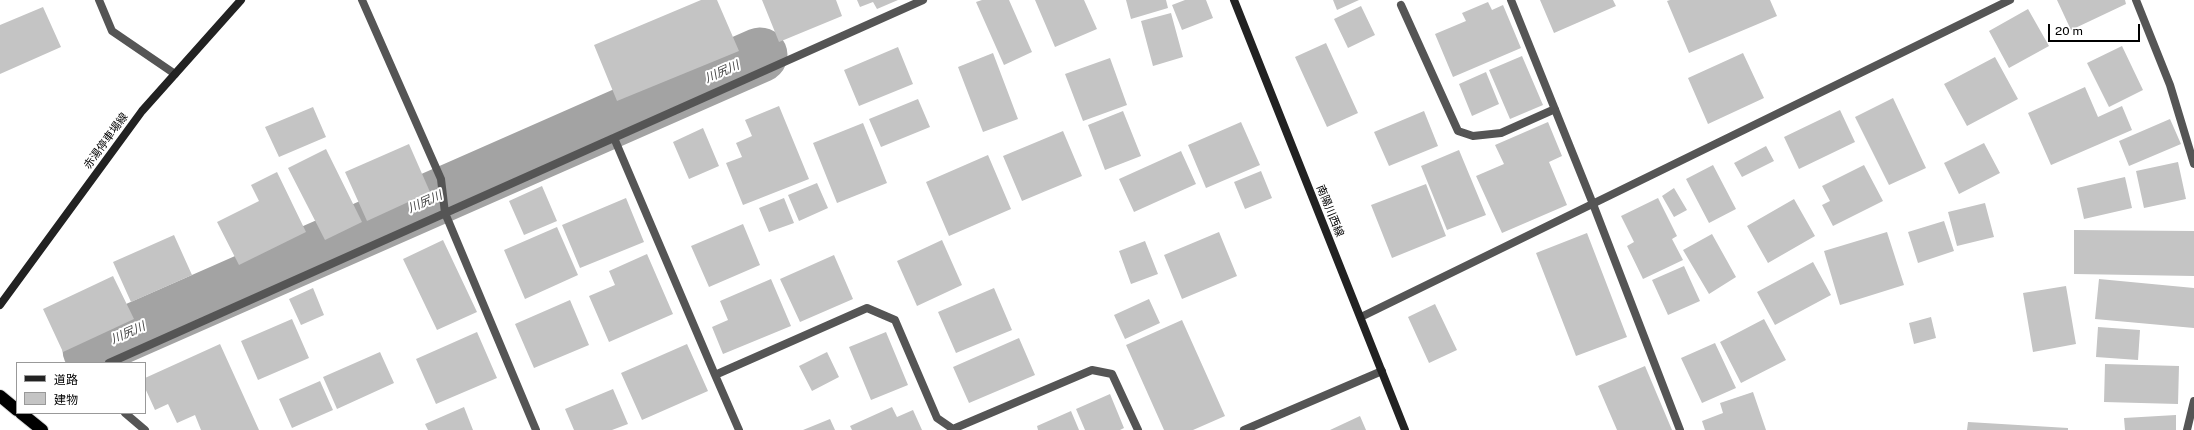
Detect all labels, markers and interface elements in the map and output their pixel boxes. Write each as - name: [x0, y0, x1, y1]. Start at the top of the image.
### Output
- scale bar: [2050, 16, 2142, 42]
- text: 20 m: [2055, 24, 2083, 38]
- water label: 川尻川: [703, 58, 741, 86]
- street label: 赤湯停車場線: [81, 110, 131, 172]
- street label: 南陽川西線: [1314, 183, 1346, 239]
- water label: 川尻川: [406, 188, 444, 216]
- water label: 川尻川: [109, 319, 147, 347]
- legend: [16, 362, 146, 414]
- text: 道路: [54, 373, 78, 387]
- text: 建物: [54, 393, 78, 407]

